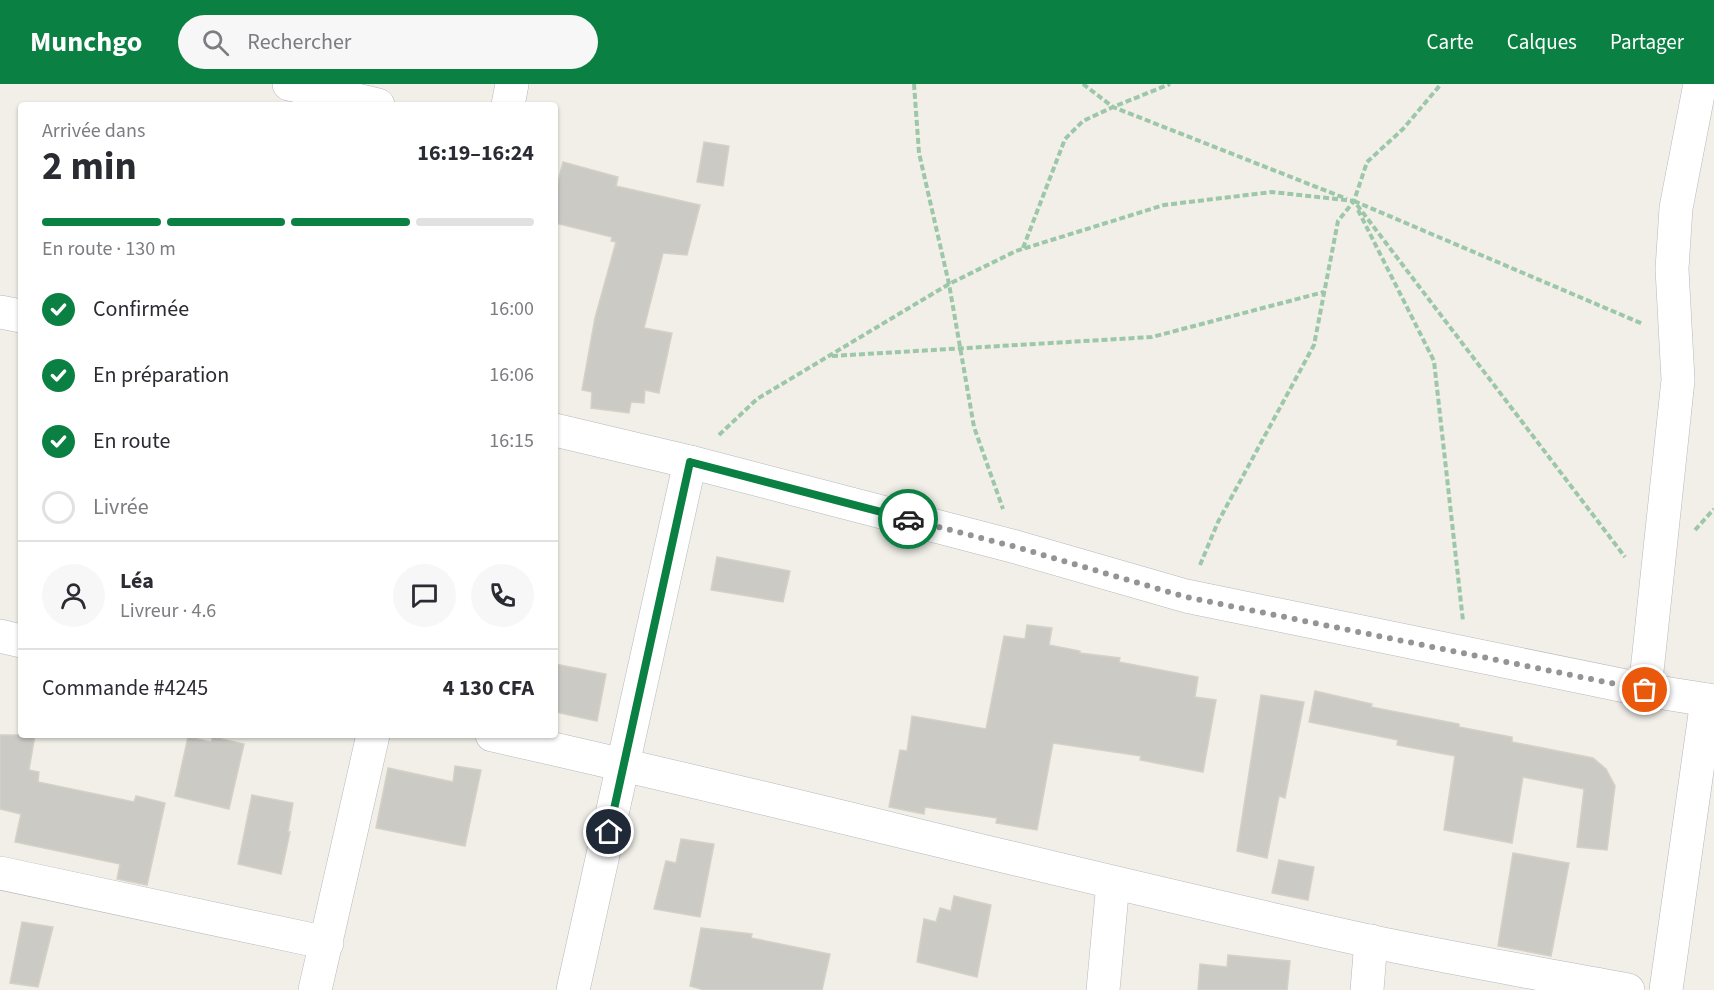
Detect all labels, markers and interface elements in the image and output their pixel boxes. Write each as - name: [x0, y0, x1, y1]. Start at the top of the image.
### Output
- search box: [178, 15, 598, 69]
- text: Munchgo: [30, 22, 142, 62]
- icon: search: [199, 26, 232, 59]
- text: Rechercher: [247, 26, 351, 58]
- text: Carte: [1427, 27, 1474, 57]
- text: Calques: [1507, 27, 1577, 57]
- text: Partager: [1610, 27, 1684, 57]
- text: Arrivée dans: [42, 117, 145, 145]
- text: 16:19–16:24: [417, 137, 534, 169]
- text: 2 min: [42, 139, 137, 195]
- text: En route · 130 m: [42, 235, 176, 263]
- icon: check: [42, 293, 75, 326]
- text: Confirmée: [93, 293, 189, 325]
- text: 16:00: [489, 295, 534, 323]
- icon: check: [42, 359, 75, 392]
- text: En préparation: [93, 359, 229, 391]
- text: 16:06: [489, 361, 534, 389]
- icon: check: [42, 425, 75, 458]
- text: En route: [93, 425, 170, 457]
- text: 16:15: [489, 427, 534, 455]
- courier: [878, 489, 938, 549]
- text: Livrée: [93, 491, 149, 523]
- icon: car: [892, 503, 925, 536]
- button: person: [42, 564, 105, 627]
- button: chat: [393, 564, 456, 627]
- button: phone: [471, 564, 534, 627]
- text: Léa: [120, 565, 154, 597]
- text: Livreur · 4.6: [120, 597, 216, 625]
- pin: [1619, 664, 1670, 715]
- text: Commande #4245: [42, 672, 208, 704]
- text: 4 130 CFA: [443, 672, 534, 704]
- icon: bag: [1628, 673, 1661, 706]
- pin: [583, 806, 634, 857]
- icon: home: [592, 815, 625, 848]

